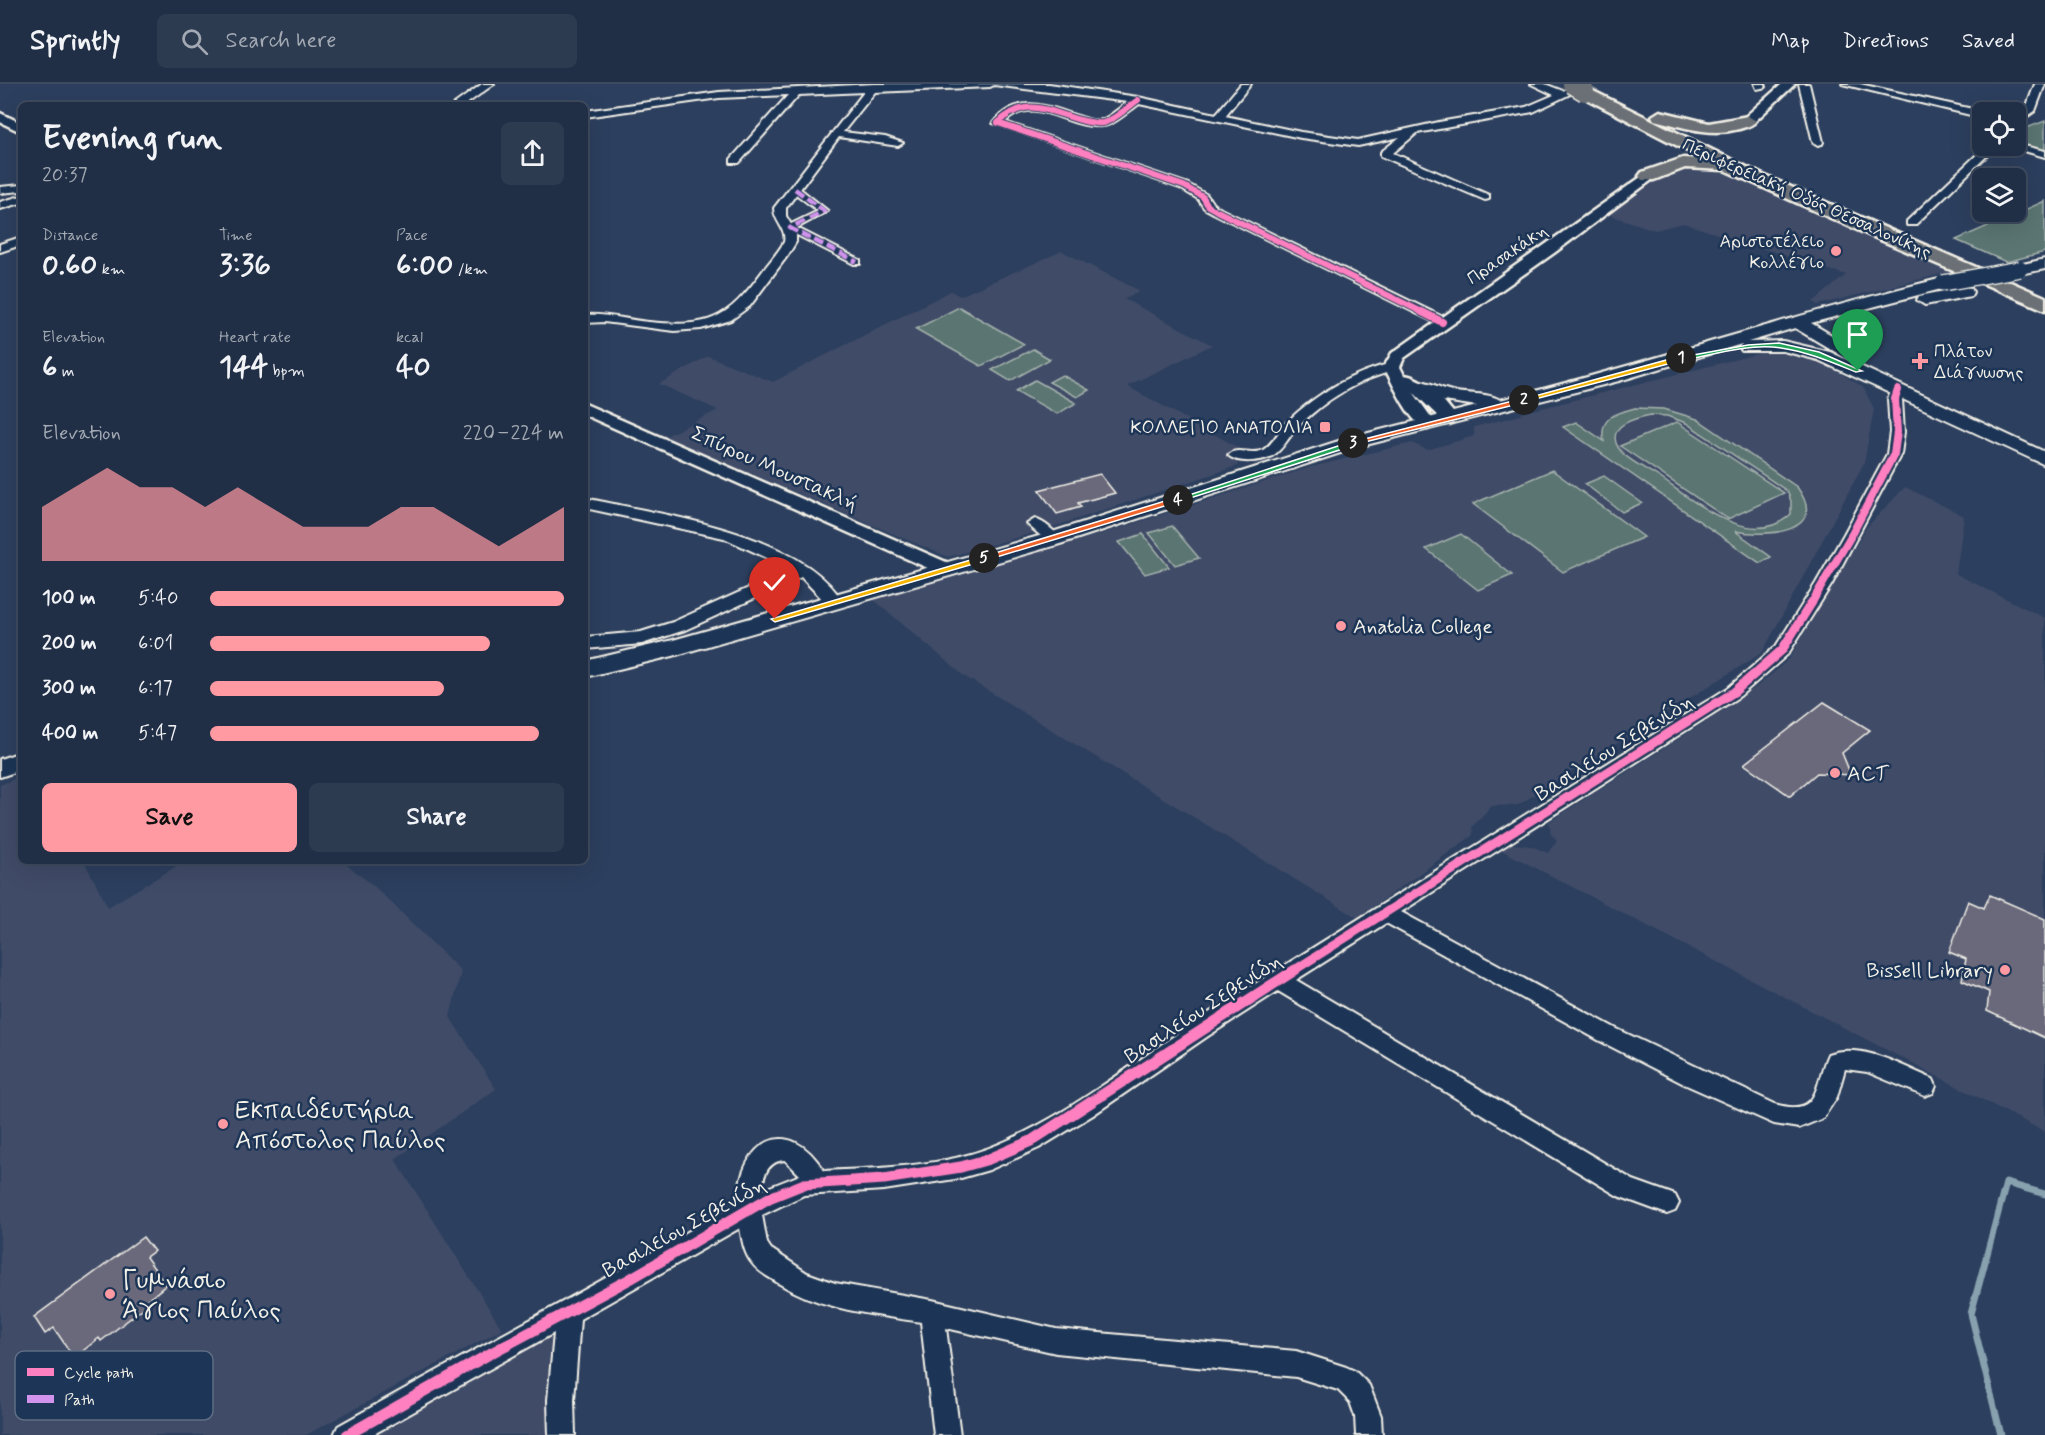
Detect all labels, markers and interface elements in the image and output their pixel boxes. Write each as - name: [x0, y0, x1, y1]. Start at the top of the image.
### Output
- search box: [157, 14, 577, 68]
- text: Sprintly: [30, 23, 121, 60]
- icon: search: [178, 25, 211, 58]
- text: Search here: [226, 27, 336, 55]
- text: Map: [1771, 27, 1810, 55]
- text: Directions: [1843, 27, 1929, 55]
- text: Saved: [1962, 27, 2015, 55]
- map controls: [1972, 102, 2026, 222]
- button: locate: [1972, 102, 2026, 156]
- text: Evening run: [42, 117, 222, 161]
- button: share: [501, 122, 564, 185]
- street label: Περιφερειακή Οδός Θεσσαλονίκης: [1678, 133, 1935, 265]
- text: 20:37: [42, 162, 88, 189]
- button: layers: [1972, 168, 2026, 222]
- street label: Πρασακάκη: [1462, 219, 1553, 291]
- text: Distance: [42, 225, 98, 246]
- text: Time: [219, 225, 253, 246]
- text: Pace: [396, 225, 428, 246]
- place label: Αριστοτέλειο Κολλέγιο: [1720, 229, 1824, 275]
- marker: Αριστοτέλειο Κολλέγιο: [1829, 244, 1843, 258]
- text: 0.60: [42, 246, 98, 285]
- text: 3:36: [219, 246, 271, 285]
- text: 6:00: [396, 246, 453, 285]
- text: km: [98, 259, 125, 280]
- text: /km: [453, 259, 488, 280]
- pin: [1832, 309, 1883, 371]
- icon: arrive: [1841, 318, 1874, 351]
- text: Elevation: [42, 327, 105, 348]
- text: Heart rate: [219, 327, 291, 348]
- text: kcal: [396, 327, 423, 348]
- place label: Πλάτον Διάγνωσης: [1934, 340, 2024, 385]
- pin: 1: [1666, 343, 1696, 373]
- text: 1: [1677, 347, 1685, 368]
- text: 6: [42, 348, 57, 387]
- text: 144: [219, 348, 268, 387]
- text: 40: [396, 348, 431, 387]
- marker: Πλάτον Διάγνωσης: [1911, 352, 1929, 370]
- text: m: [57, 361, 74, 382]
- text: bpm: [268, 361, 305, 382]
- pin: 2: [1509, 385, 1539, 415]
- text: 2: [1520, 389, 1528, 410]
- place label: ΚΟΛΛΕΓΙΟ ΑΝΑΤΟΛΙΑ: [1131, 416, 1313, 440]
- text: Elevation: [42, 420, 121, 447]
- text: 220–224 m: [463, 420, 564, 447]
- street label: Σπύρου Μουστακλή: [687, 420, 862, 518]
- marker: ΚΟΛΛΕΓΙΟ ΑΝΑΤΟΛΙΑ: [1318, 420, 1332, 434]
- pin: 3: [1338, 428, 1368, 458]
- text: 3: [1349, 432, 1357, 453]
- pin: 4: [1163, 485, 1193, 515]
- text: 4: [1173, 489, 1183, 510]
- pin: 5: [969, 543, 999, 573]
- text: 5: [979, 547, 989, 568]
- pin: [749, 557, 800, 619]
- icon: check: [758, 566, 791, 599]
- text: 100 m: [42, 585, 96, 612]
- text: 5:40: [138, 585, 178, 612]
- place label: Anatolia College: [1353, 613, 1493, 641]
- marker: Anatolia College: [1334, 619, 1348, 633]
- text: 200 m: [42, 630, 97, 657]
- text: 6:01: [138, 630, 173, 657]
- text: 300 m: [42, 675, 96, 702]
- text: 6:17: [138, 675, 173, 702]
- street label: Βασιλείου Σεβενίδη: [1530, 688, 1699, 808]
- text: 400 m: [42, 720, 98, 747]
- text: 5:47: [138, 720, 177, 747]
- place label: ACT: [1847, 760, 1890, 788]
- marker: ACT: [1828, 766, 1842, 780]
- button: Save: [42, 783, 297, 852]
- button: Share: [309, 783, 564, 852]
- street label: Βασιλείου Σεβενίδη: [1119, 947, 1288, 1070]
- place label: Bissell Library: [1866, 957, 1993, 985]
- marker: Bissell Library: [1998, 963, 2012, 977]
- place label: Εκπαιδευτήρια Απόστολος Παύλος: [235, 1094, 446, 1158]
- marker: Εκπαιδευτήρια Απόστολος Παύλος: [216, 1117, 230, 1131]
- street label: Βασιλείου Σεβενίδη: [598, 1171, 771, 1284]
- place label: Γυμνάσιο Άγιος Παύλος: [122, 1264, 281, 1328]
- marker: Γυμνάσιο Άγιος Παύλος: [103, 1287, 117, 1301]
- legend: [15, 1351, 213, 1420]
- text: Cycle path: [64, 1363, 134, 1384]
- text: Path: [64, 1390, 95, 1411]

